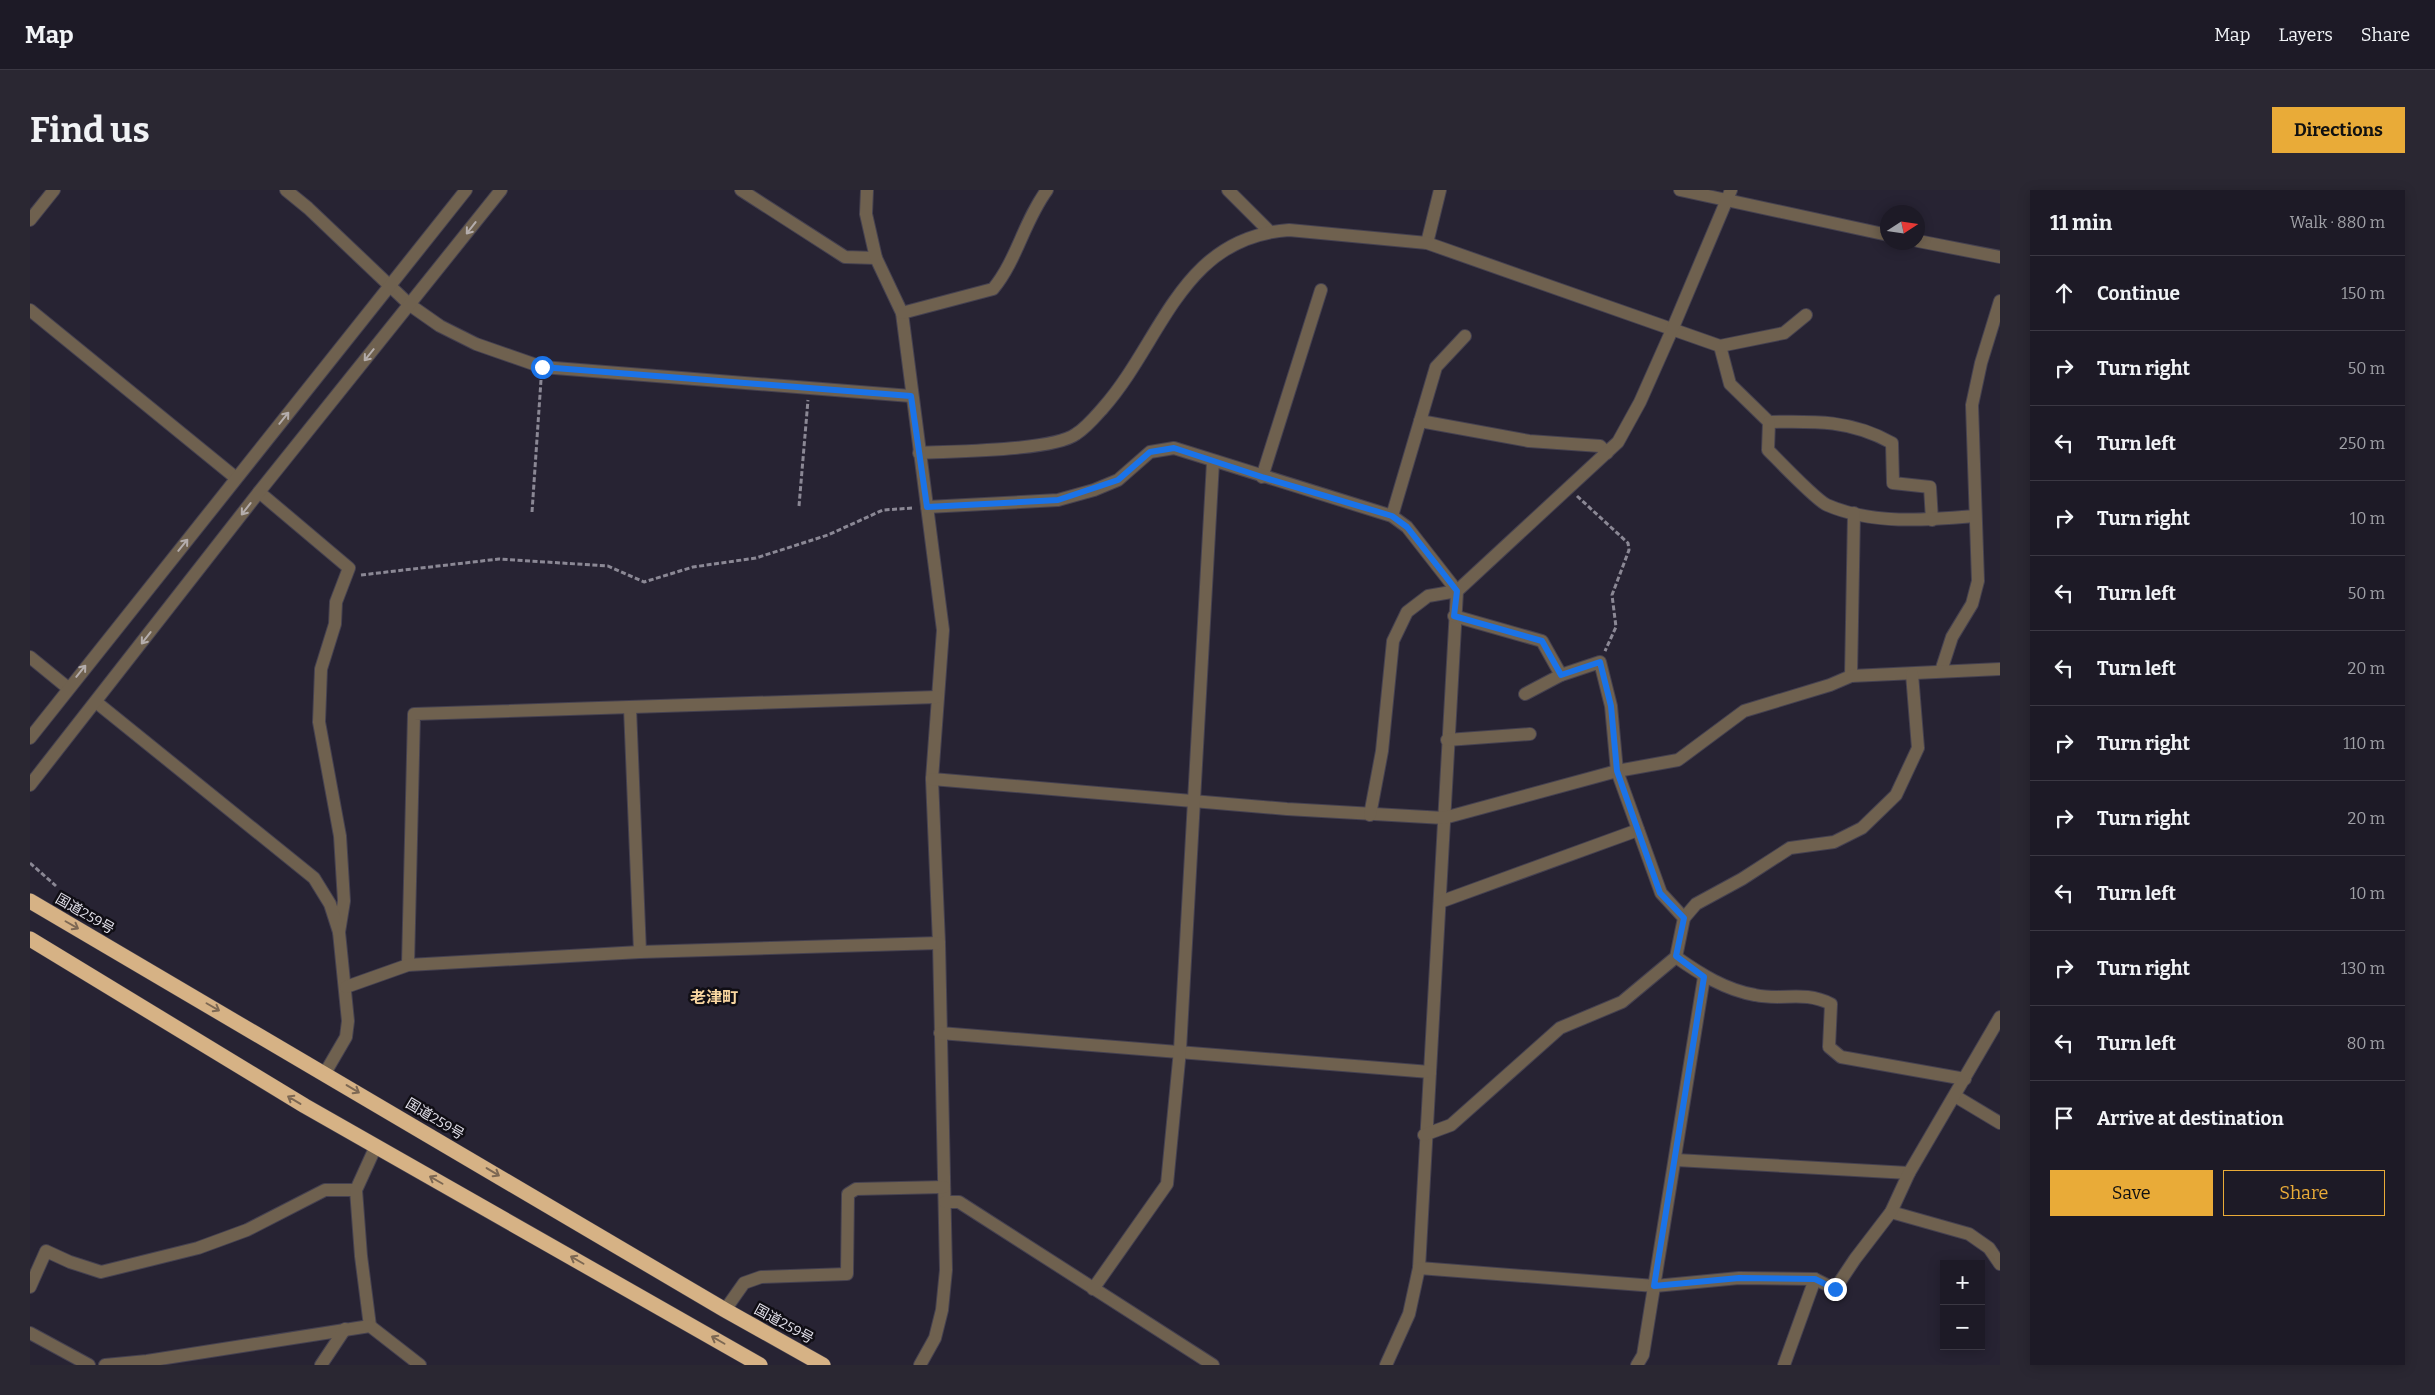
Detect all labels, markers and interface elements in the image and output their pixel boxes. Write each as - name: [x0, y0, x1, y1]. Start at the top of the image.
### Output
- text: Map: [25, 21, 74, 49]
- text: Map: [2214, 24, 2250, 46]
- text: Layers: [2278, 24, 2333, 46]
- text: Share: [2361, 24, 2410, 46]
- button: Directions: [2272, 107, 2405, 153]
- text: Find us: [30, 109, 150, 151]
- north arrow: [1880, 205, 1925, 250]
- text: 11 min: [2050, 210, 2112, 236]
- text: Walk · 880 m: [2290, 213, 2385, 232]
- one-way arrow: [465, 221, 476, 234]
- icon: ahead: [2050, 279, 2078, 307]
- text: Continue: [2097, 282, 2180, 305]
- text: 150 m: [2341, 284, 2385, 303]
- one-way arrow: [364, 349, 375, 362]
- icon: right: [2050, 354, 2078, 382]
- route start: [531, 356, 554, 379]
- text: Turn right: [2097, 357, 2190, 380]
- text: 50 m: [2348, 359, 2385, 378]
- one-way arrow: [279, 411, 290, 424]
- icon: left: [2050, 429, 2078, 457]
- text: Turn left: [2097, 432, 2176, 455]
- text: 250 m: [2339, 434, 2385, 453]
- one-way arrow: [240, 502, 251, 515]
- icon: right: [2050, 504, 2078, 532]
- text: Turn right: [2097, 507, 2190, 530]
- text: 10 m: [2350, 509, 2385, 528]
- one-way arrow: [177, 538, 188, 551]
- icon: left: [2050, 579, 2078, 607]
- text: Turn left: [2097, 582, 2176, 605]
- text: 50 m: [2348, 584, 2385, 603]
- one-way arrow: [141, 631, 151, 645]
- icon: left: [2050, 654, 2078, 682]
- text: Turn left: [2097, 657, 2176, 680]
- text: 20 m: [2348, 659, 2385, 678]
- one-way arrow: [75, 665, 86, 678]
- icon: right: [2050, 729, 2078, 757]
- text: Turn right: [2097, 732, 2190, 755]
- text: 110 m: [2343, 734, 2385, 753]
- icon: right: [2050, 804, 2078, 832]
- text: Turn right: [2097, 807, 2190, 830]
- text: 20 m: [2348, 809, 2385, 828]
- icon: left: [2050, 879, 2078, 907]
- text: Turn left: [2097, 882, 2176, 905]
- text: 10 m: [2350, 884, 2385, 903]
- street label: 国道259号: [53, 890, 117, 938]
- one-way arrow: [65, 921, 79, 931]
- icon: right: [2050, 954, 2078, 982]
- text: Turn right: [2097, 957, 2190, 980]
- text: 130 m: [2341, 959, 2385, 978]
- district label: 老津町: [690, 988, 738, 1007]
- one-way arrow: [205, 1003, 219, 1013]
- icon: left: [2050, 1029, 2078, 1057]
- text: Turn left: [2097, 1032, 2176, 1055]
- text: 80 m: [2347, 1034, 2385, 1053]
- one-way arrow: [345, 1085, 359, 1095]
- one-way arrow: [288, 1094, 302, 1104]
- street label: 国道259号: [403, 1095, 467, 1143]
- icon: arrive: [2050, 1104, 2078, 1132]
- text: Arrive at destination: [2097, 1107, 2284, 1130]
- one-way arrow: [485, 1167, 499, 1177]
- button: Save: [2050, 1170, 2213, 1216]
- button: Share: [2223, 1170, 2385, 1216]
- one-way arrow: [428, 1175, 443, 1185]
- one-way arrow: [570, 1255, 585, 1264]
- map controls: [1940, 1260, 1985, 1350]
- button: +: [1940, 1260, 1985, 1305]
- route end: [1824, 1278, 1847, 1301]
- street label: 国道259号: [751, 1301, 817, 1347]
- button: −: [1940, 1305, 1985, 1350]
- one-way arrow: [712, 1335, 726, 1345]

